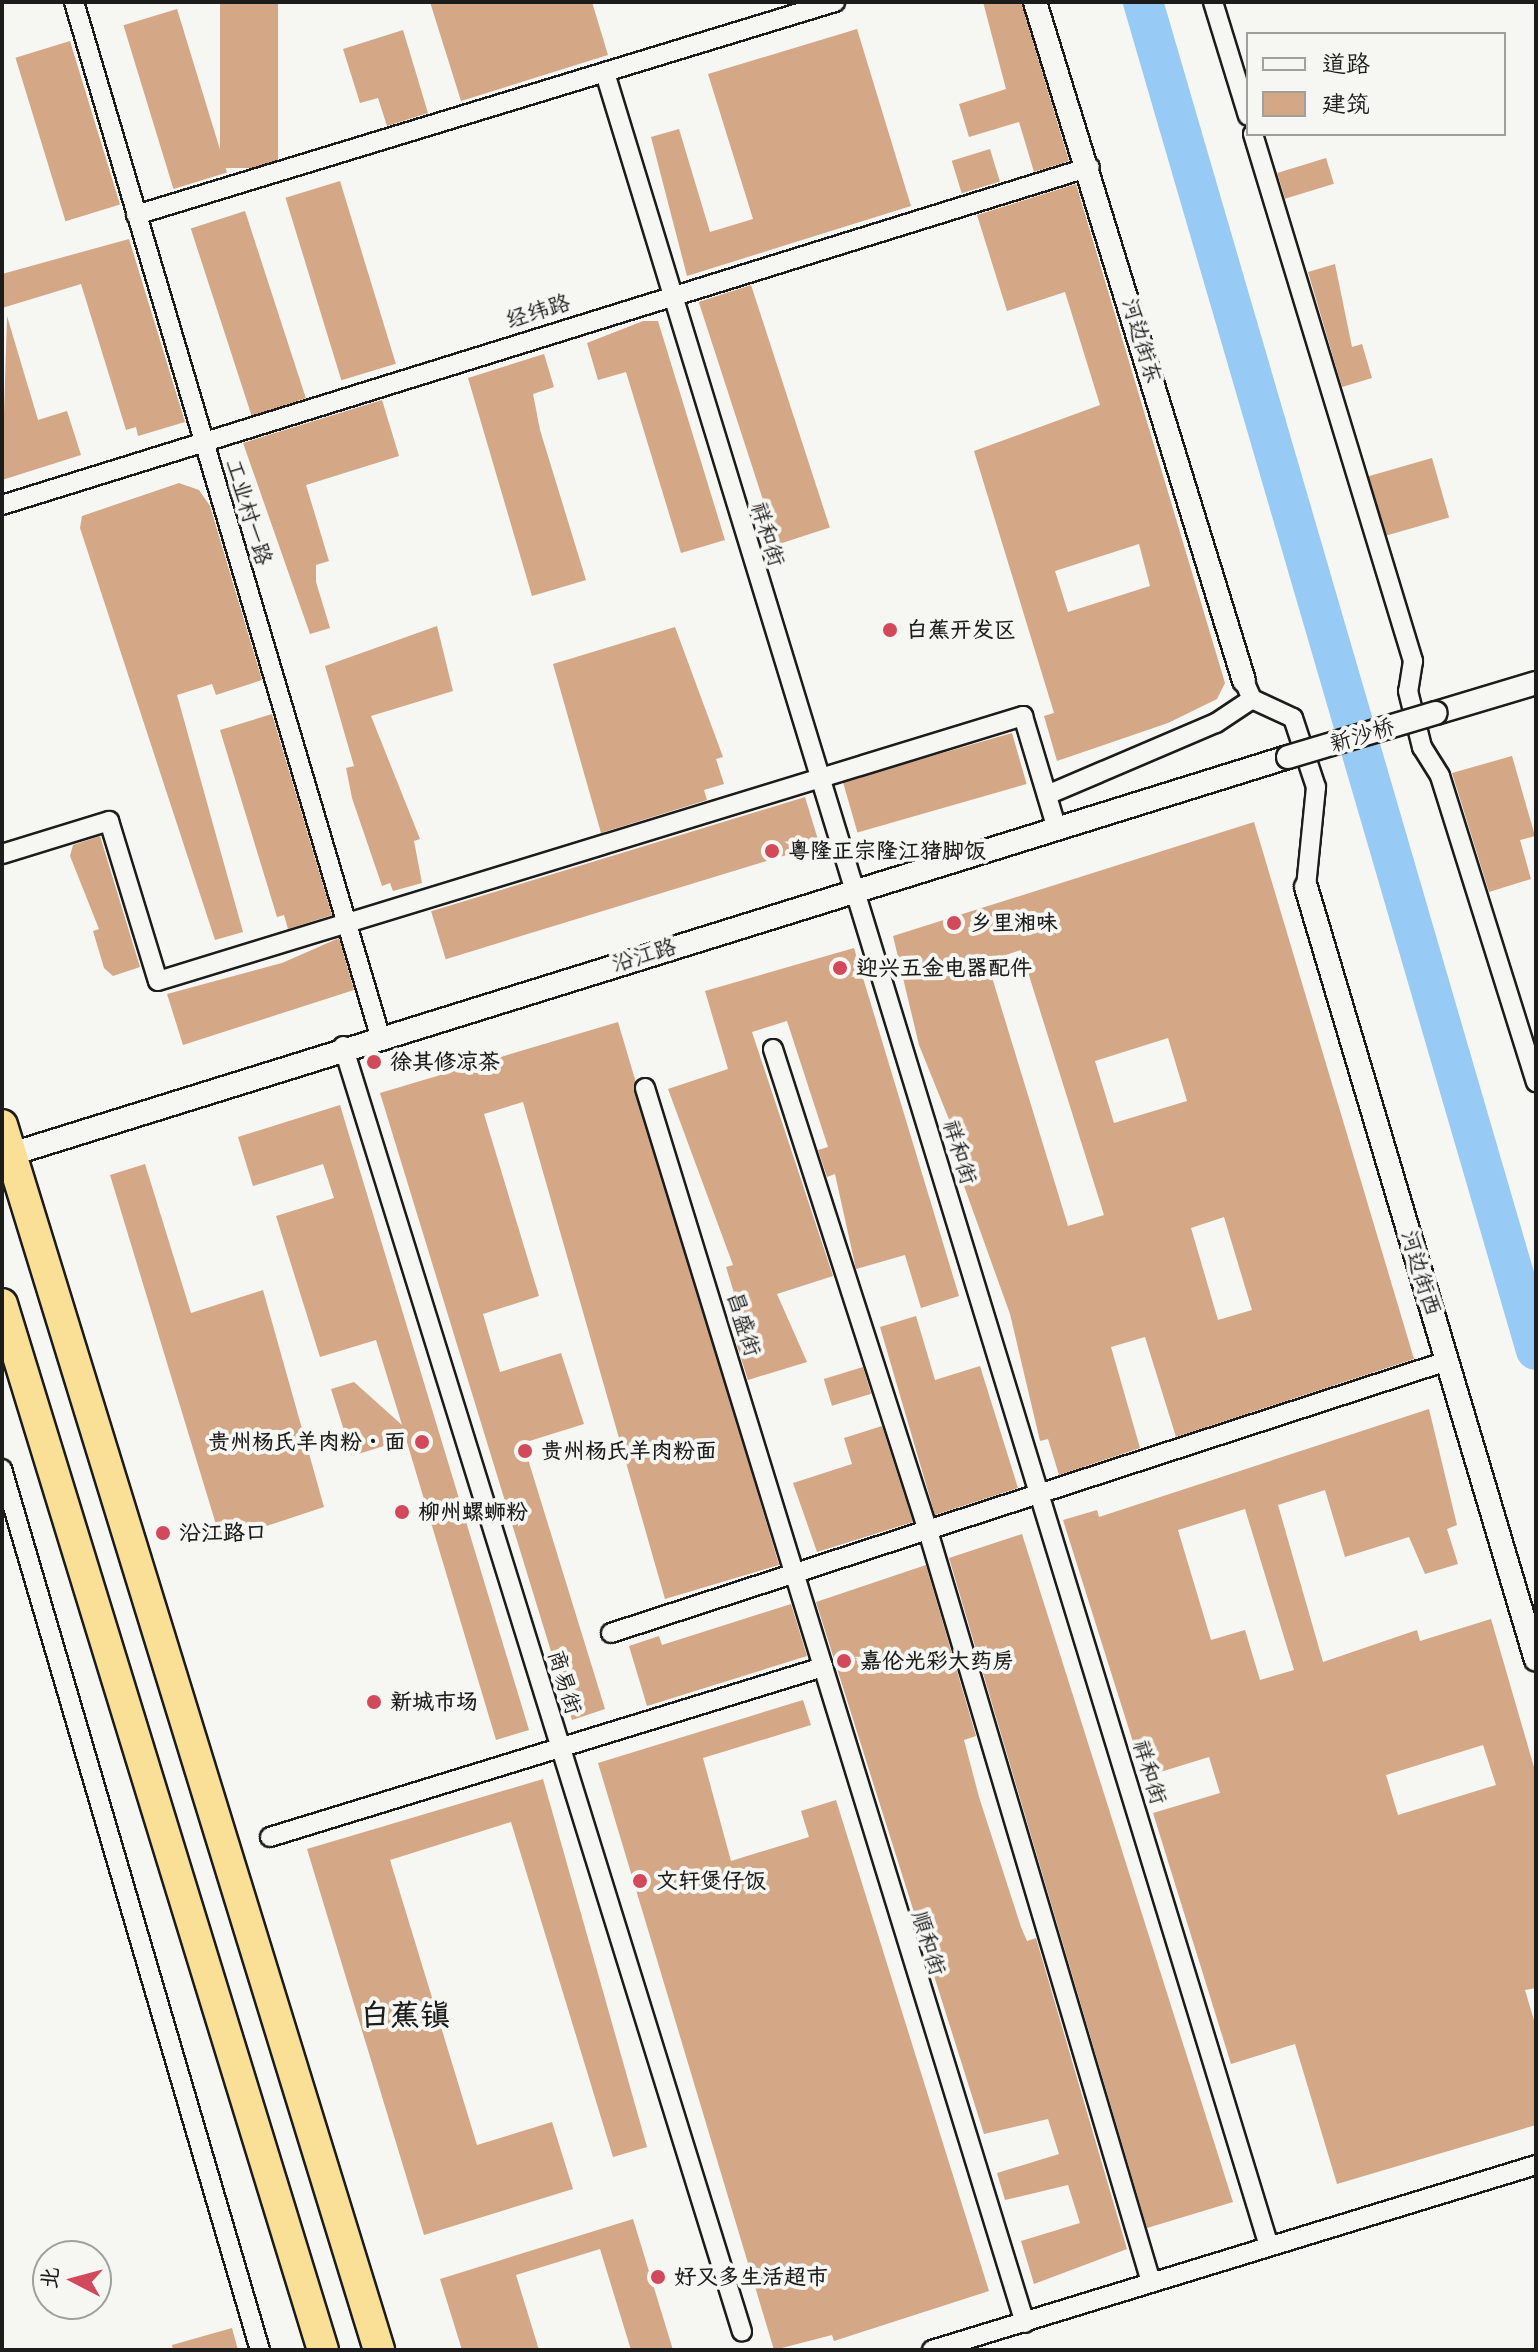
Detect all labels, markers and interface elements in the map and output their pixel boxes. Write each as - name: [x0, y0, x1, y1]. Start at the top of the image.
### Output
- legend: [1246, 32, 1506, 136]
- text: 道路: [1322, 43, 1370, 85]
- text: 建筑: [1322, 83, 1370, 125]
- street label: 经纬路: [503, 289, 573, 333]
- street label: 河边街东: [1117, 295, 1167, 387]
- street label: 工业村一路: [220, 456, 278, 568]
- street label: 祥和街: [746, 499, 790, 569]
- place label: 白蕉开发区: [906, 617, 1016, 643]
- marker: 白蕉开发区: [881, 621, 899, 639]
- street label: 新沙桥: [1327, 713, 1397, 757]
- place label: 粤隆正宗隆江猪脚饭: [788, 838, 986, 864]
- marker: 粤隆正宗隆江猪脚饭: [763, 842, 781, 860]
- place label: 乡里湘味: [970, 910, 1058, 936]
- marker: 乡里湘味: [945, 914, 963, 932]
- street label: 沿江路: [609, 933, 679, 977]
- place label: 迎兴五金电器配件: [856, 955, 1032, 981]
- marker: 迎兴五金电器配件: [831, 959, 849, 977]
- place label: 徐其修凉茶: [390, 1049, 500, 1075]
- marker: 徐其修凉茶: [365, 1053, 383, 1071]
- street label: 祥和街: [938, 1117, 982, 1187]
- street label: 河边街西: [1396, 1227, 1446, 1319]
- street label: 昌盛街: [722, 1289, 766, 1359]
- place label: 贵州杨氏羊肉粉・面: [208, 1429, 406, 1455]
- marker: 贵州杨氏羊肉粉・面: [413, 1433, 431, 1451]
- place label: 贵州杨氏羊肉粉面: [541, 1438, 717, 1464]
- marker: 贵州杨氏羊肉粉面: [516, 1442, 534, 1460]
- place label: 柳州螺蛳粉: [418, 1499, 528, 1525]
- marker: 柳州螺蛳粉: [393, 1503, 411, 1521]
- place label: 沿江路口: [179, 1520, 267, 1546]
- marker: 沿江路口: [154, 1524, 172, 1542]
- street label: 商易街: [543, 1647, 587, 1717]
- place label: 嘉伦光彩大药房: [860, 1648, 1014, 1674]
- marker: 嘉伦光彩大药房: [835, 1652, 853, 1670]
- place label: 新城市场: [390, 1689, 478, 1715]
- marker: 新城市场: [365, 1693, 383, 1711]
- street label: 祥和街: [1128, 1737, 1172, 1807]
- place label: 文轩煲仔饭: [656, 1868, 766, 1894]
- marker: 文轩煲仔饭: [631, 1872, 649, 1890]
- street label: 順和街: [907, 1908, 951, 1978]
- district label: 白蕉镇: [360, 1997, 450, 2033]
- north arrow: [32, 2240, 112, 2320]
- place label: 好又多生活超市: [674, 2264, 828, 2290]
- text: 北: [29, 2265, 70, 2291]
- marker: 好又多生活超市: [649, 2268, 667, 2286]

